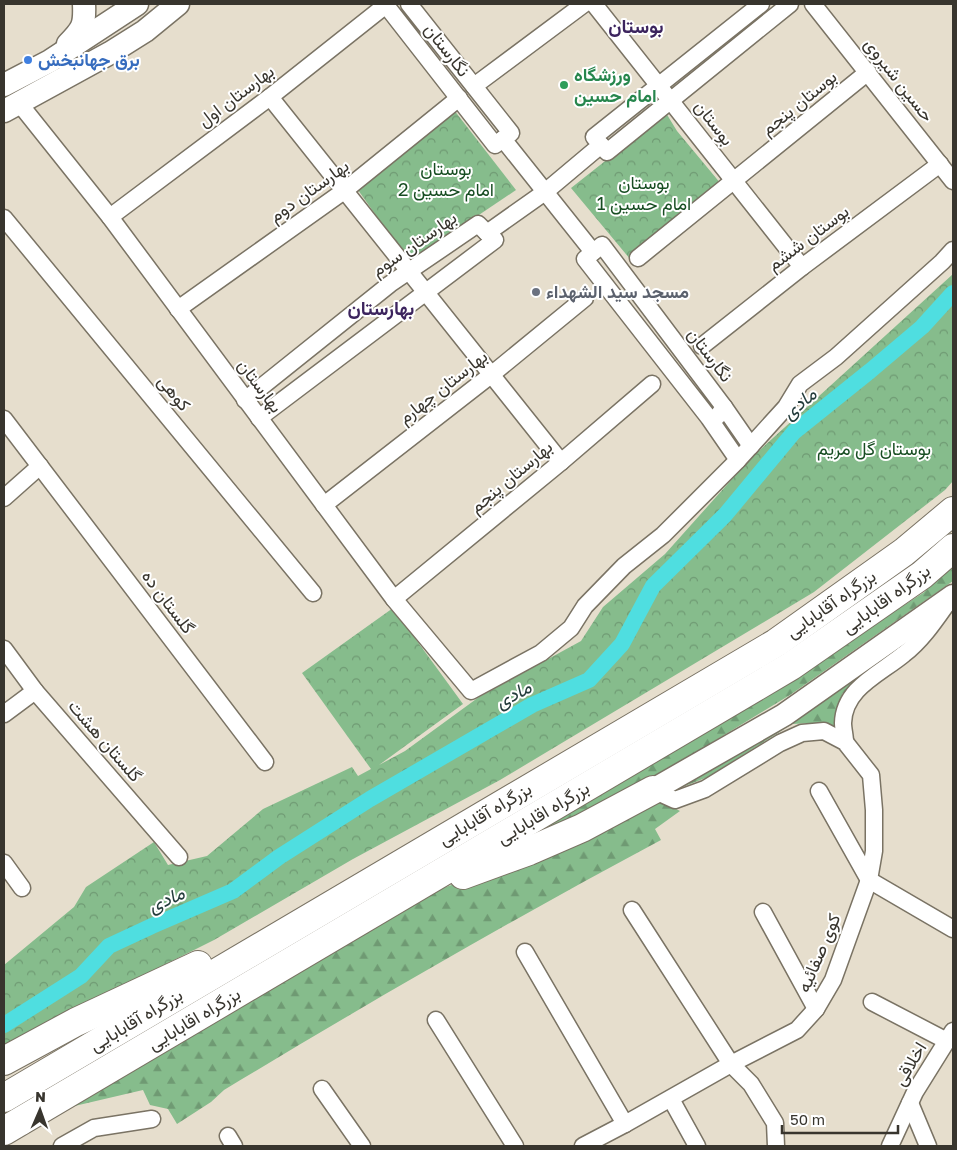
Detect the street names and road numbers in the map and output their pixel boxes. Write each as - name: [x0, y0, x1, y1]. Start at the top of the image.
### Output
- street label: نگارستان: [419, 18, 475, 81]
- street label: حسین شیروی: [859, 33, 939, 126]
- street label: بهارستان اول: [193, 59, 279, 132]
- street label: بوستان پنجم: [756, 65, 842, 141]
- street label: بوستان: [690, 95, 739, 150]
- street label: بهارستان دوم: [264, 154, 354, 228]
- street label: بوستان ششم: [762, 199, 854, 277]
- street label: بهارستان سوم: [367, 206, 461, 282]
- street label: نگارستان: [683, 323, 738, 386]
- street label: بهارستان چهارم: [393, 344, 493, 430]
- street label: بهارستان: [233, 354, 288, 417]
- street label: کوهی: [153, 370, 196, 416]
- street label: بهارستان پنجم: [464, 435, 558, 519]
- street label: بزرگراه اقابابایی: [837, 559, 935, 639]
- street label: بزرگراه آقابابایی: [781, 564, 880, 643]
- street label: گلستان ده: [138, 565, 200, 638]
- street label: گلستان هشت: [64, 695, 147, 786]
- street label: بزرگراه اقابابایی: [492, 776, 593, 849]
- street label: بزرگراه آقابابایی: [434, 777, 536, 850]
- street label: کوی صفائیه: [792, 910, 845, 996]
- street label: بزرگراه اقابابایی: [143, 982, 244, 1055]
- street label: بزرگراه آقابابایی: [85, 983, 187, 1056]
- street label: اخلاقی: [888, 1038, 932, 1090]

